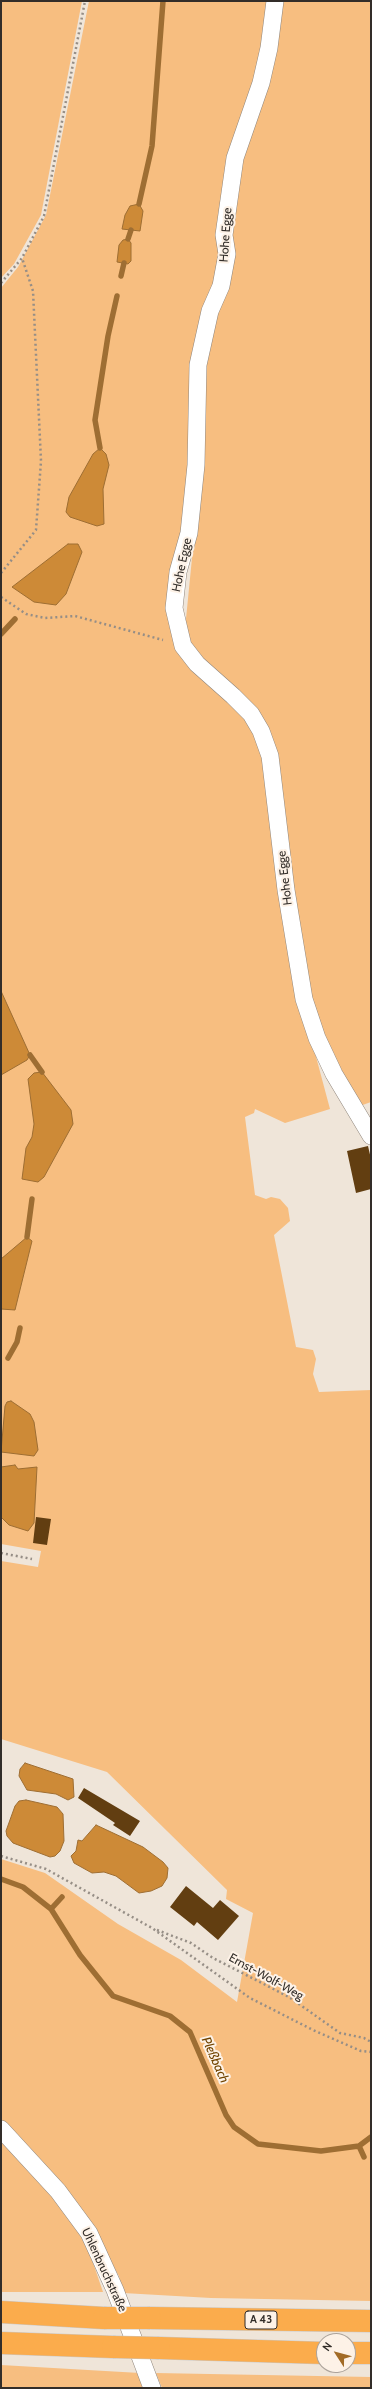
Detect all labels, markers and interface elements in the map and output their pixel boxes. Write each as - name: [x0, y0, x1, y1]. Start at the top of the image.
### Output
- street label: Hohe Egge: [217, 207, 235, 263]
- street label: Hohe Egge: [169, 537, 195, 593]
- street label: Hohe Egge: [275, 850, 295, 906]
- street label: Ernst-Wolf-Weg: [226, 1951, 306, 2003]
- water label: Pleßbach: [198, 2035, 232, 2085]
- street label: Uhlenbruchstraße: [78, 2226, 130, 2314]
- road number: A 43: [245, 2311, 277, 2329]
- north arrow: [316, 2333, 356, 2373]
- text: N: [319, 2339, 335, 2354]

